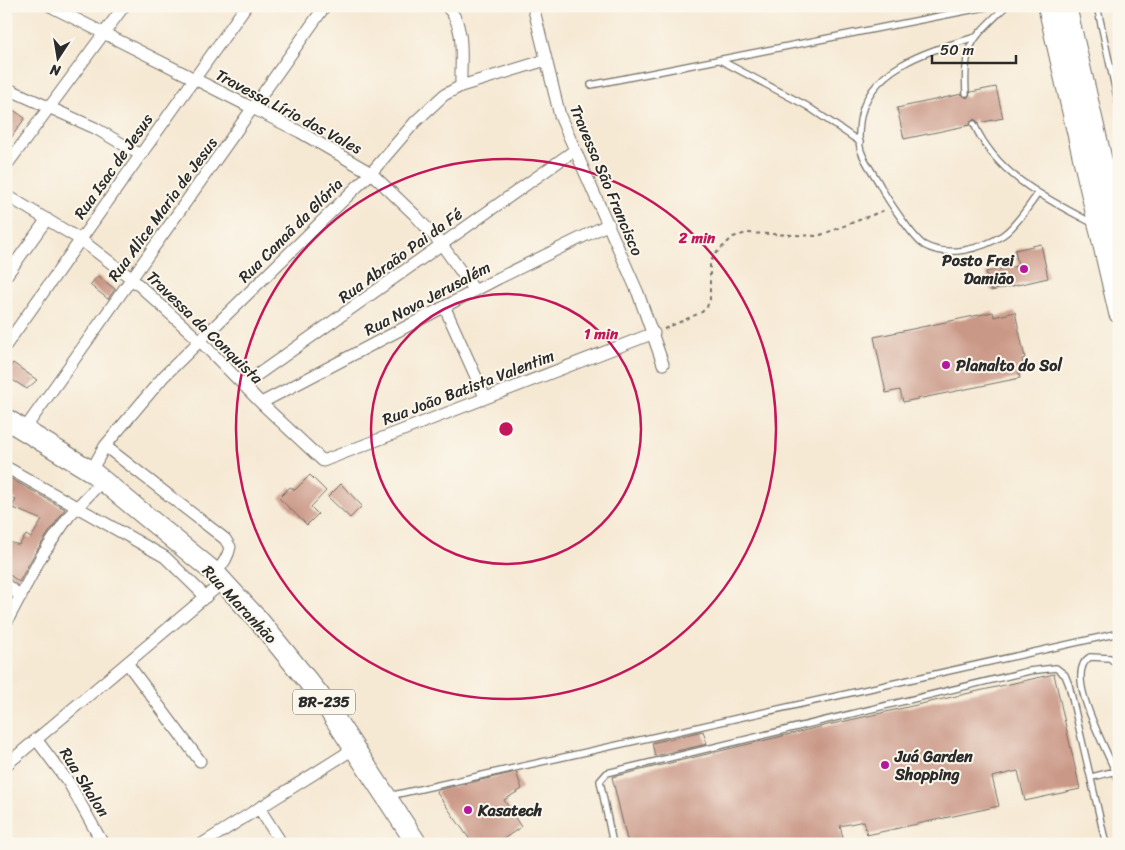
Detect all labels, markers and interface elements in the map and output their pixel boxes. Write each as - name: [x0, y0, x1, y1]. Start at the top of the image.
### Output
- north arrow: [32, 32, 82, 82]
- scale bar: [932, 32, 1016, 64]
- text: 50 m: [940, 37, 975, 63]
- text: N: [48, 57, 64, 84]
- street label: Travessa Lírio dos Vales: [210, 60, 368, 163]
- street label: Travessa São Francisco: [562, 100, 652, 260]
- street label: Rua Isac de Jesus: [66, 107, 161, 225]
- street label: Rua Alice Maria de Jesus: [100, 130, 225, 288]
- street label: Rua Canaã da Glória: [231, 171, 350, 290]
- street label: Rua Abraão Pai da Fé: [332, 200, 469, 311]
- text: 2 min: [678, 225, 716, 251]
- place label: Posto Frei Damião: [942, 246, 1016, 293]
- street label: Rua Nova Jerusalém: [359, 253, 496, 344]
- street label: Travessa da Conquista: [139, 263, 271, 392]
- marker: Posto Frei Damião: [1018, 263, 1030, 275]
- text: 1 min: [584, 321, 619, 347]
- street label: Rua João Batista Valentim: [378, 341, 559, 434]
- place label: Planalto do Sol: [956, 351, 1063, 380]
- marker: Planalto do Sol: [940, 359, 952, 371]
- centre of rings: [497, 420, 515, 438]
- street label: Rua Maranhão: [195, 558, 284, 651]
- road number: BR-235: [293, 690, 355, 714]
- street label: Rua Shalon: [52, 741, 118, 823]
- place label: Juá Garden Shopping: [894, 742, 973, 789]
- marker: Juá Garden Shopping: [879, 759, 891, 771]
- place label: Kasatech: [477, 796, 543, 825]
- marker: Kasatech: [462, 804, 474, 816]

